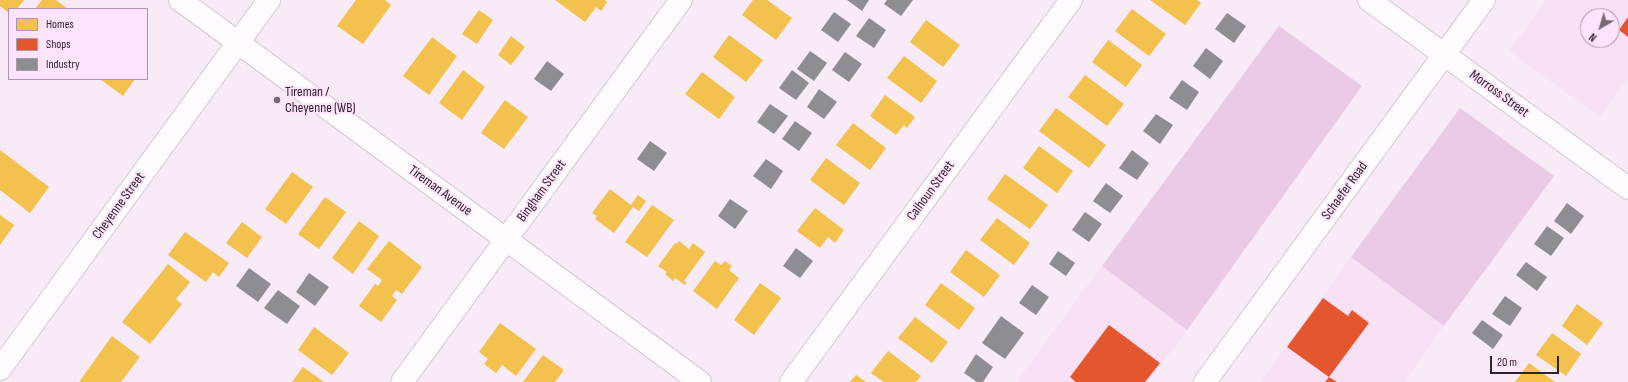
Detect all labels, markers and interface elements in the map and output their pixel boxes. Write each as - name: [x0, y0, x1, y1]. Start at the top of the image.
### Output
- legend: [8, 8, 148, 80]
- north arrow: [1580, 8, 1620, 48]
- text: Homes: [46, 17, 74, 32]
- text: N: [1587, 30, 1599, 44]
- text: Shops: [46, 37, 71, 52]
- text: Industry: [46, 57, 80, 72]
- street label: Morross Street: [1466, 67, 1532, 121]
- place label: Tireman / Cheyenne (WB): [285, 84, 355, 116]
- marker: Tireman / Cheyenne (WB): [272, 95, 282, 105]
- street label: Bingham Street: [514, 157, 570, 225]
- street label: Calhoun Street: [904, 158, 958, 224]
- street label: Schaefer Road: [1318, 159, 1372, 223]
- street label: Tireman Avenue: [405, 162, 475, 220]
- street label: Cheyenne Street: [89, 169, 149, 243]
- scale bar: [1492, 348, 1561, 374]
- text: 20 m: [1497, 355, 1517, 370]

